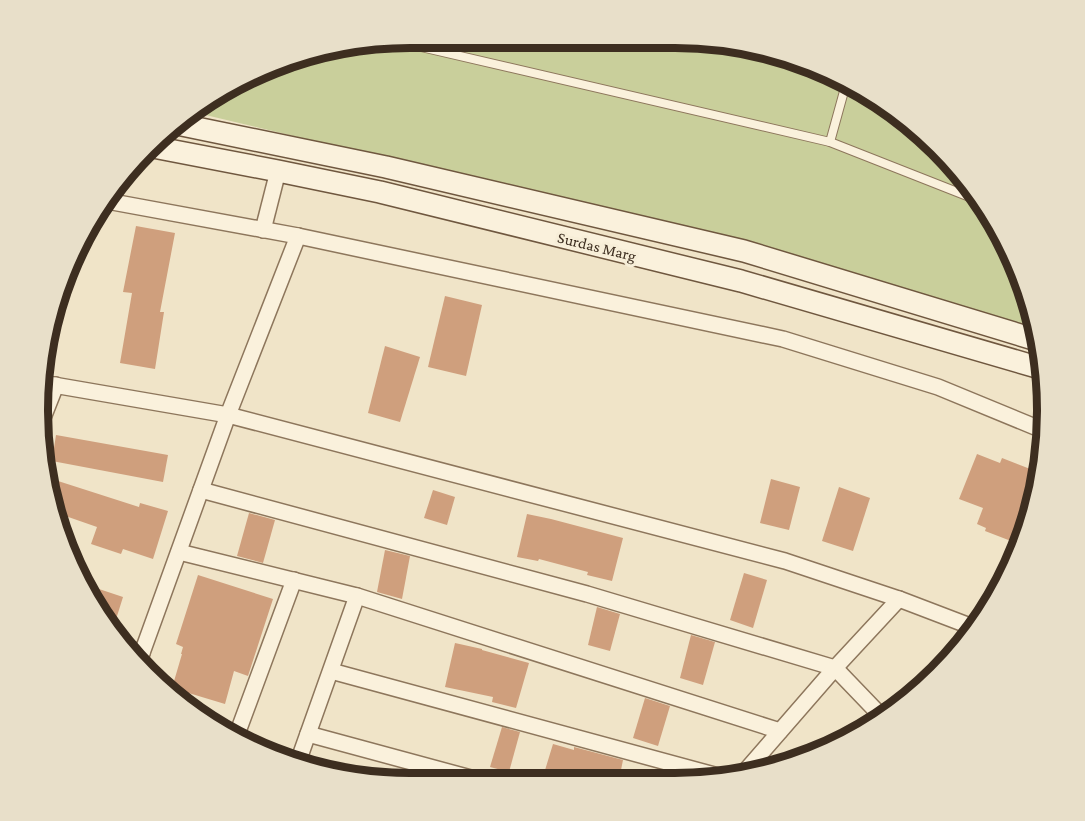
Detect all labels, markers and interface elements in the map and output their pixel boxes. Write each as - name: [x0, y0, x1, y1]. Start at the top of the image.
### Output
- street label: Surdas Marg: [556, 229, 638, 265]

